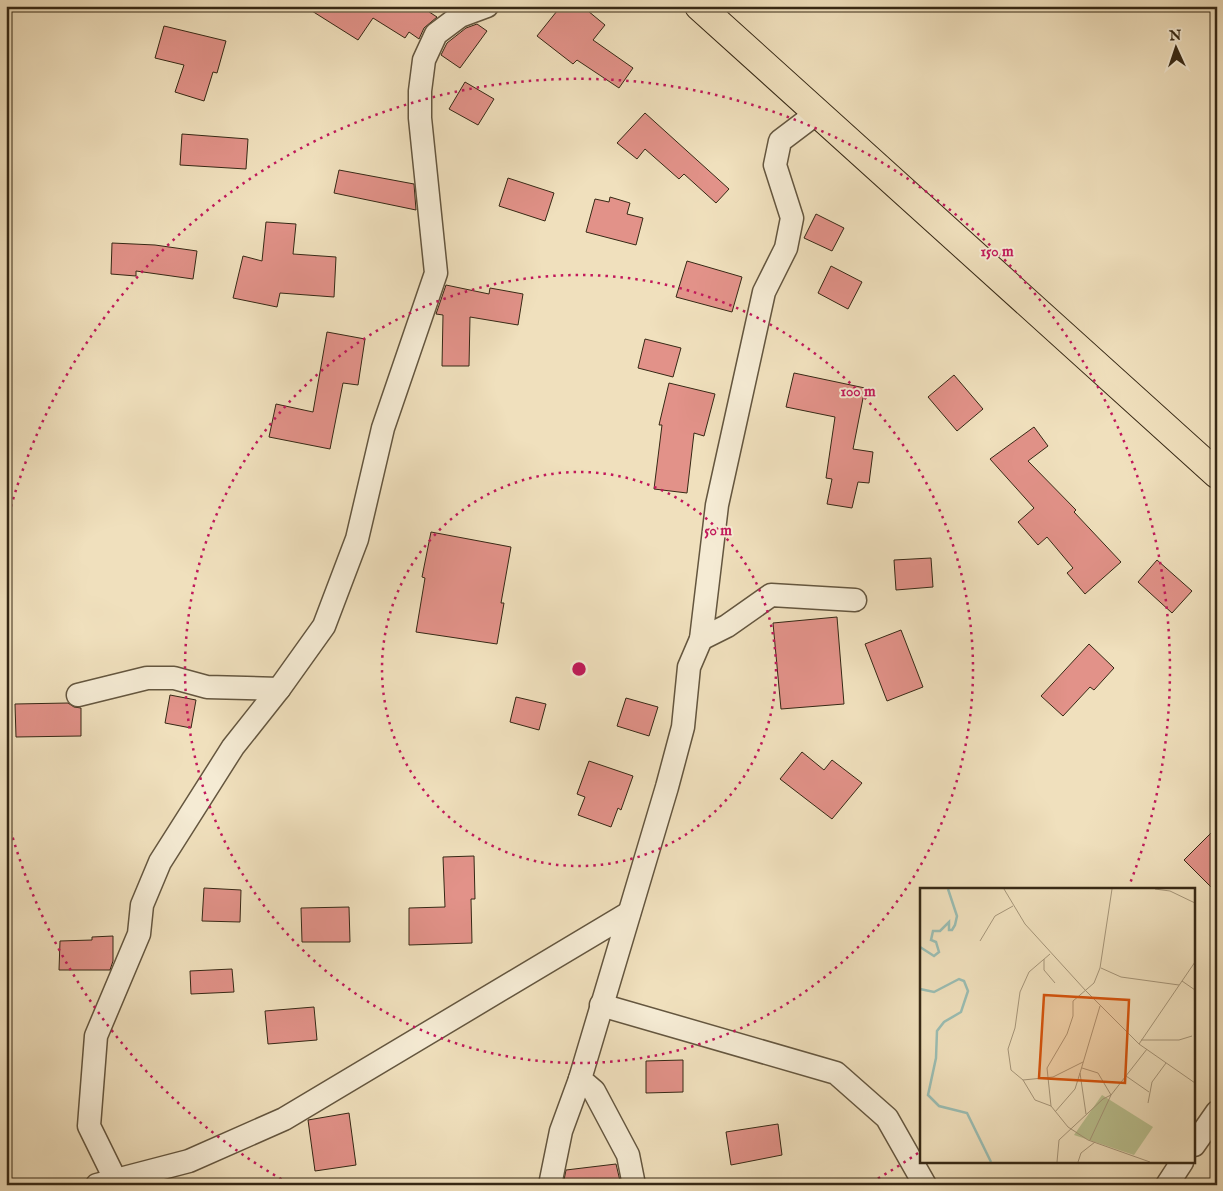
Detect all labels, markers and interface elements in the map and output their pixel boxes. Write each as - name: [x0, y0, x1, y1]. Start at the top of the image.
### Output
- north arrow: [1150, 22, 1200, 72]
- text: N: [1168, 27, 1182, 45]
- text: 150 m: [980, 242, 1014, 261]
- text: 100 m: [840, 382, 876, 401]
- text: 50 m: [704, 521, 732, 540]
- centre of rings: [570, 660, 588, 678]
- inset map: [920, 888, 1196, 1164]

